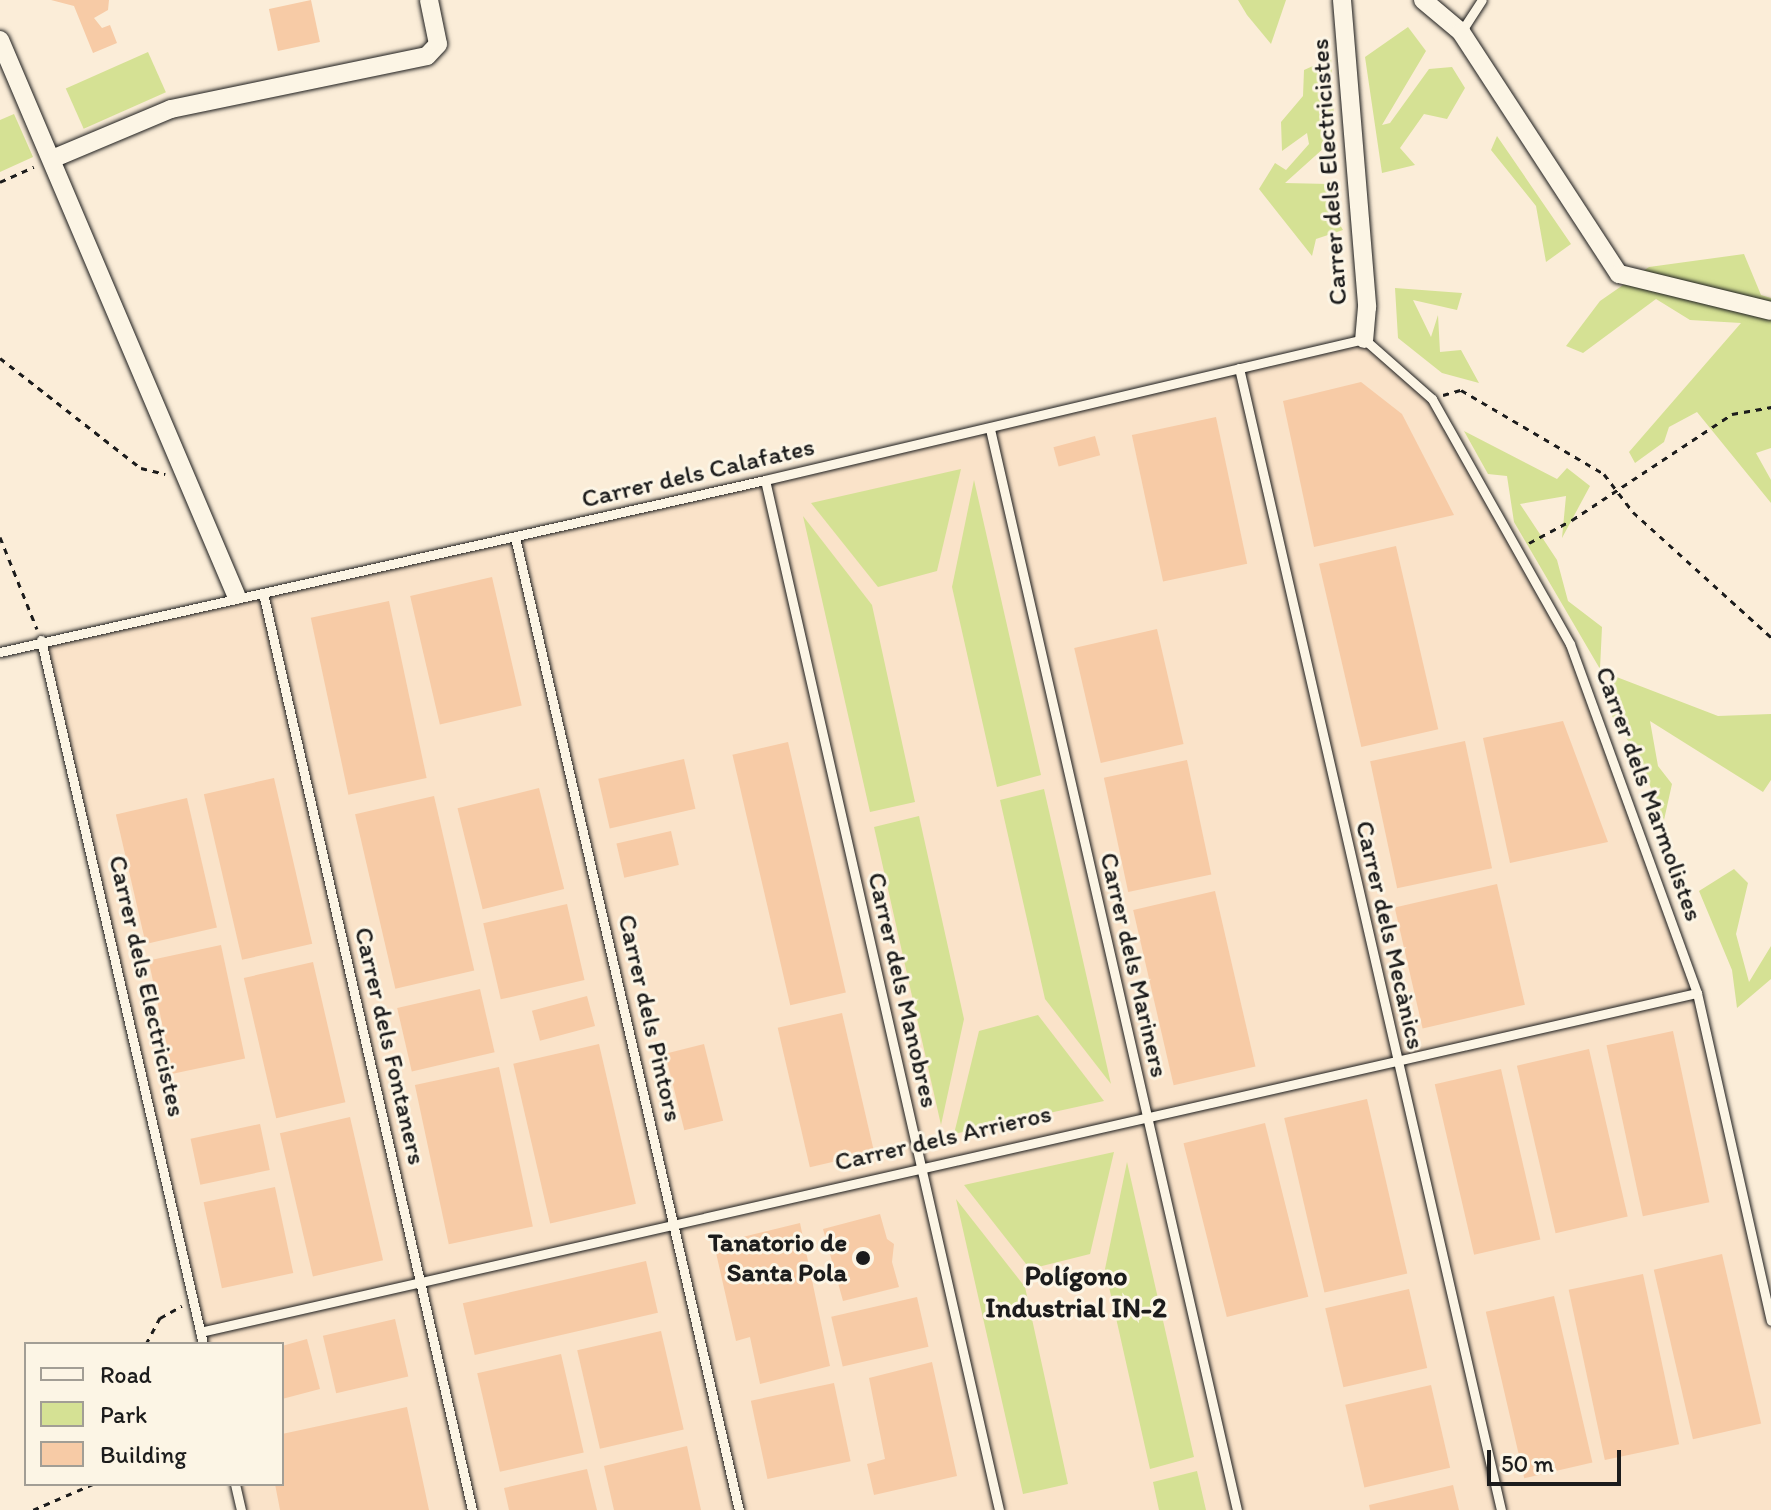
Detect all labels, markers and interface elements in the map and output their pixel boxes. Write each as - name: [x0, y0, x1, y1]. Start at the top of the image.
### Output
- street label: Carrer dels Electricistes: [1304, 38, 1354, 306]
- street label: Carrer dels Calafates: [579, 431, 817, 515]
- street label: Carrer dels Marmolistes: [1588, 663, 1710, 925]
- street label: Carrer dels Mecànics: [1349, 818, 1431, 1052]
- street label: Carrer dels Mariners: [1093, 850, 1175, 1080]
- street label: Carrer dels Electricistes: [102, 852, 192, 1120]
- street label: Carrer dels Manobres: [861, 869, 945, 1111]
- street label: Carrer dels Pintors: [611, 911, 689, 1125]
- street label: Carrer dels Fontaners: [348, 924, 432, 1168]
- street label: Carrer dels Arrieros: [832, 1098, 1054, 1178]
- place label: Tanatorio de Santa Pola: [708, 1227, 847, 1288]
- marker: Tanatorio de Santa Pola: [854, 1249, 872, 1267]
- district label: Polígono Industrial IN-2: [985, 1258, 1167, 1324]
- legend: [24, 1342, 284, 1486]
- text: Road: [100, 1360, 152, 1389]
- text: Park: [100, 1400, 147, 1429]
- scale bar: [1491, 1434, 1625, 1484]
- text: Building: [100, 1440, 187, 1469]
- text: 50 m: [1501, 1449, 1554, 1478]

